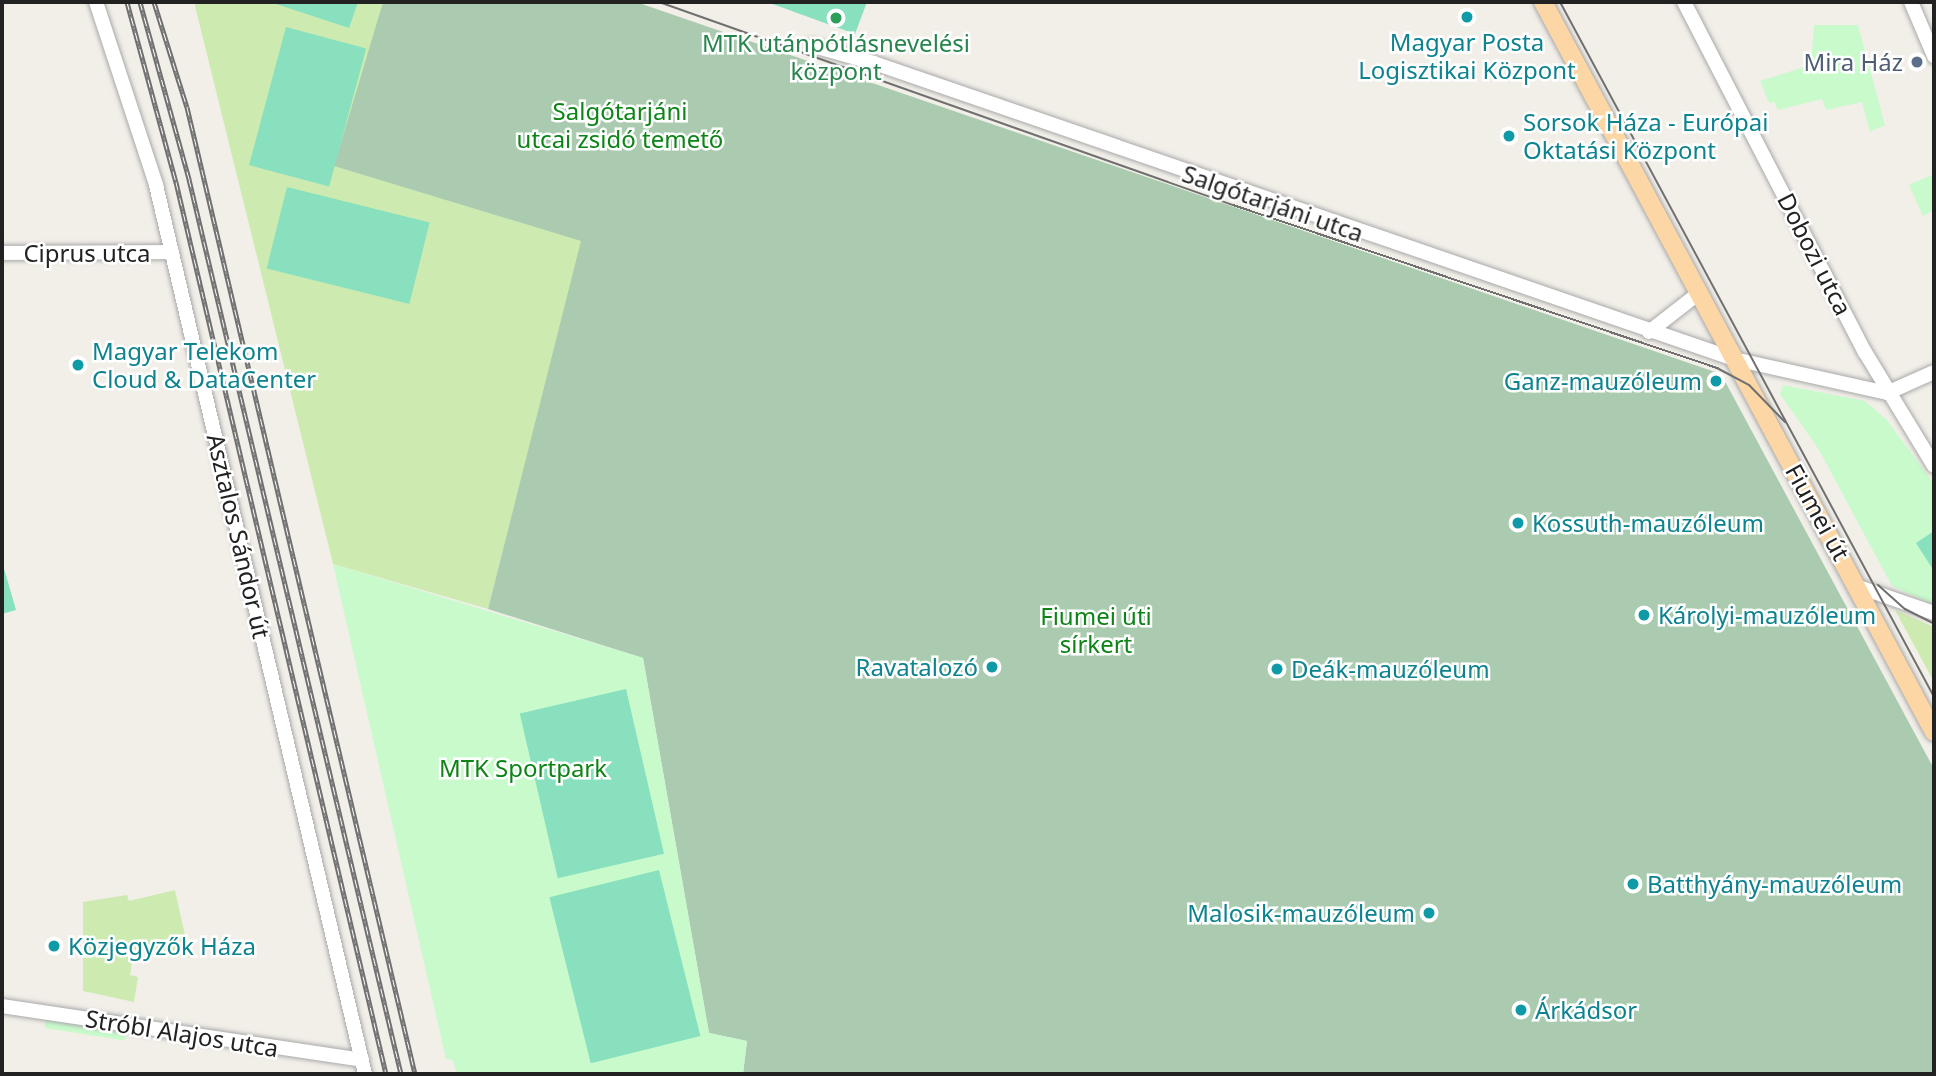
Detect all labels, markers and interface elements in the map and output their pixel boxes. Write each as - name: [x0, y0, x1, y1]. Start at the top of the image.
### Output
- marker: Magyar Posta Logisztikai Központ: [1459, 9, 1475, 25]
- marker: MTK utánpótlásnevelési központ: [828, 10, 844, 26]
- place label: Magyar Posta Logisztikai Központ: [1358, 28, 1576, 84]
- place label: MTK utánpótlásnevelési központ: [702, 29, 970, 85]
- place label: Mira Ház: [1803, 48, 1903, 76]
- marker: Mira Ház: [1909, 54, 1925, 70]
- park label: Salgótarjáni utcai zsidó temető: [517, 97, 723, 153]
- place label: Sorsok Háza - Európai Oktatási Központ: [1523, 108, 1768, 164]
- marker: Sorsok Háza - Európai Oktatási Központ: [1501, 128, 1517, 144]
- street label: Salgótarjáni utca: [1179, 159, 1367, 247]
- street label: Dobozi utca: [1772, 188, 1858, 320]
- street label: Ciprus utca: [23, 239, 151, 267]
- place label: Magyar Telekom Cloud & DataCenter: [92, 337, 316, 393]
- marker: Magyar Telekom Cloud & DataCenter: [70, 357, 86, 373]
- place label: Ganz-mauzóleum: [1504, 367, 1702, 395]
- marker: Ganz-mauzóleum: [1708, 373, 1724, 389]
- street label: Asztalos Sándor út: [201, 431, 277, 641]
- street label: Fiumei út: [1780, 459, 1856, 565]
- place label: Kossuth-mauzóleum: [1532, 509, 1764, 537]
- marker: Kossuth-mauzóleum: [1510, 515, 1526, 531]
- place label: Károlyi-mauzóleum: [1658, 601, 1876, 629]
- park label: Fiumei úti sírkert: [1040, 602, 1152, 658]
- marker: Károlyi-mauzóleum: [1636, 607, 1652, 623]
- place label: Ravatalozó: [856, 653, 978, 681]
- place label: Deák-mauzóleum: [1291, 655, 1490, 683]
- marker: Ravatalozó: [984, 659, 1000, 675]
- marker: Deák-mauzóleum: [1269, 661, 1285, 677]
- park label: MTK Sportpark: [439, 754, 607, 782]
- place label: Batthyány-mauzóleum: [1647, 870, 1902, 898]
- marker: Batthyány-mauzóleum: [1625, 876, 1641, 892]
- place label: Malosik-mauzóleum: [1187, 899, 1415, 927]
- marker: Malosik-mauzóleum: [1421, 905, 1437, 921]
- place label: Közjegyzők Háza: [68, 932, 256, 960]
- marker: Közjegyzők Háza: [46, 938, 62, 954]
- place label: Árkádsor: [1535, 996, 1637, 1024]
- marker: Árkádsor: [1513, 1002, 1529, 1018]
- street label: Stróbl Alajos utca: [83, 1004, 281, 1062]

